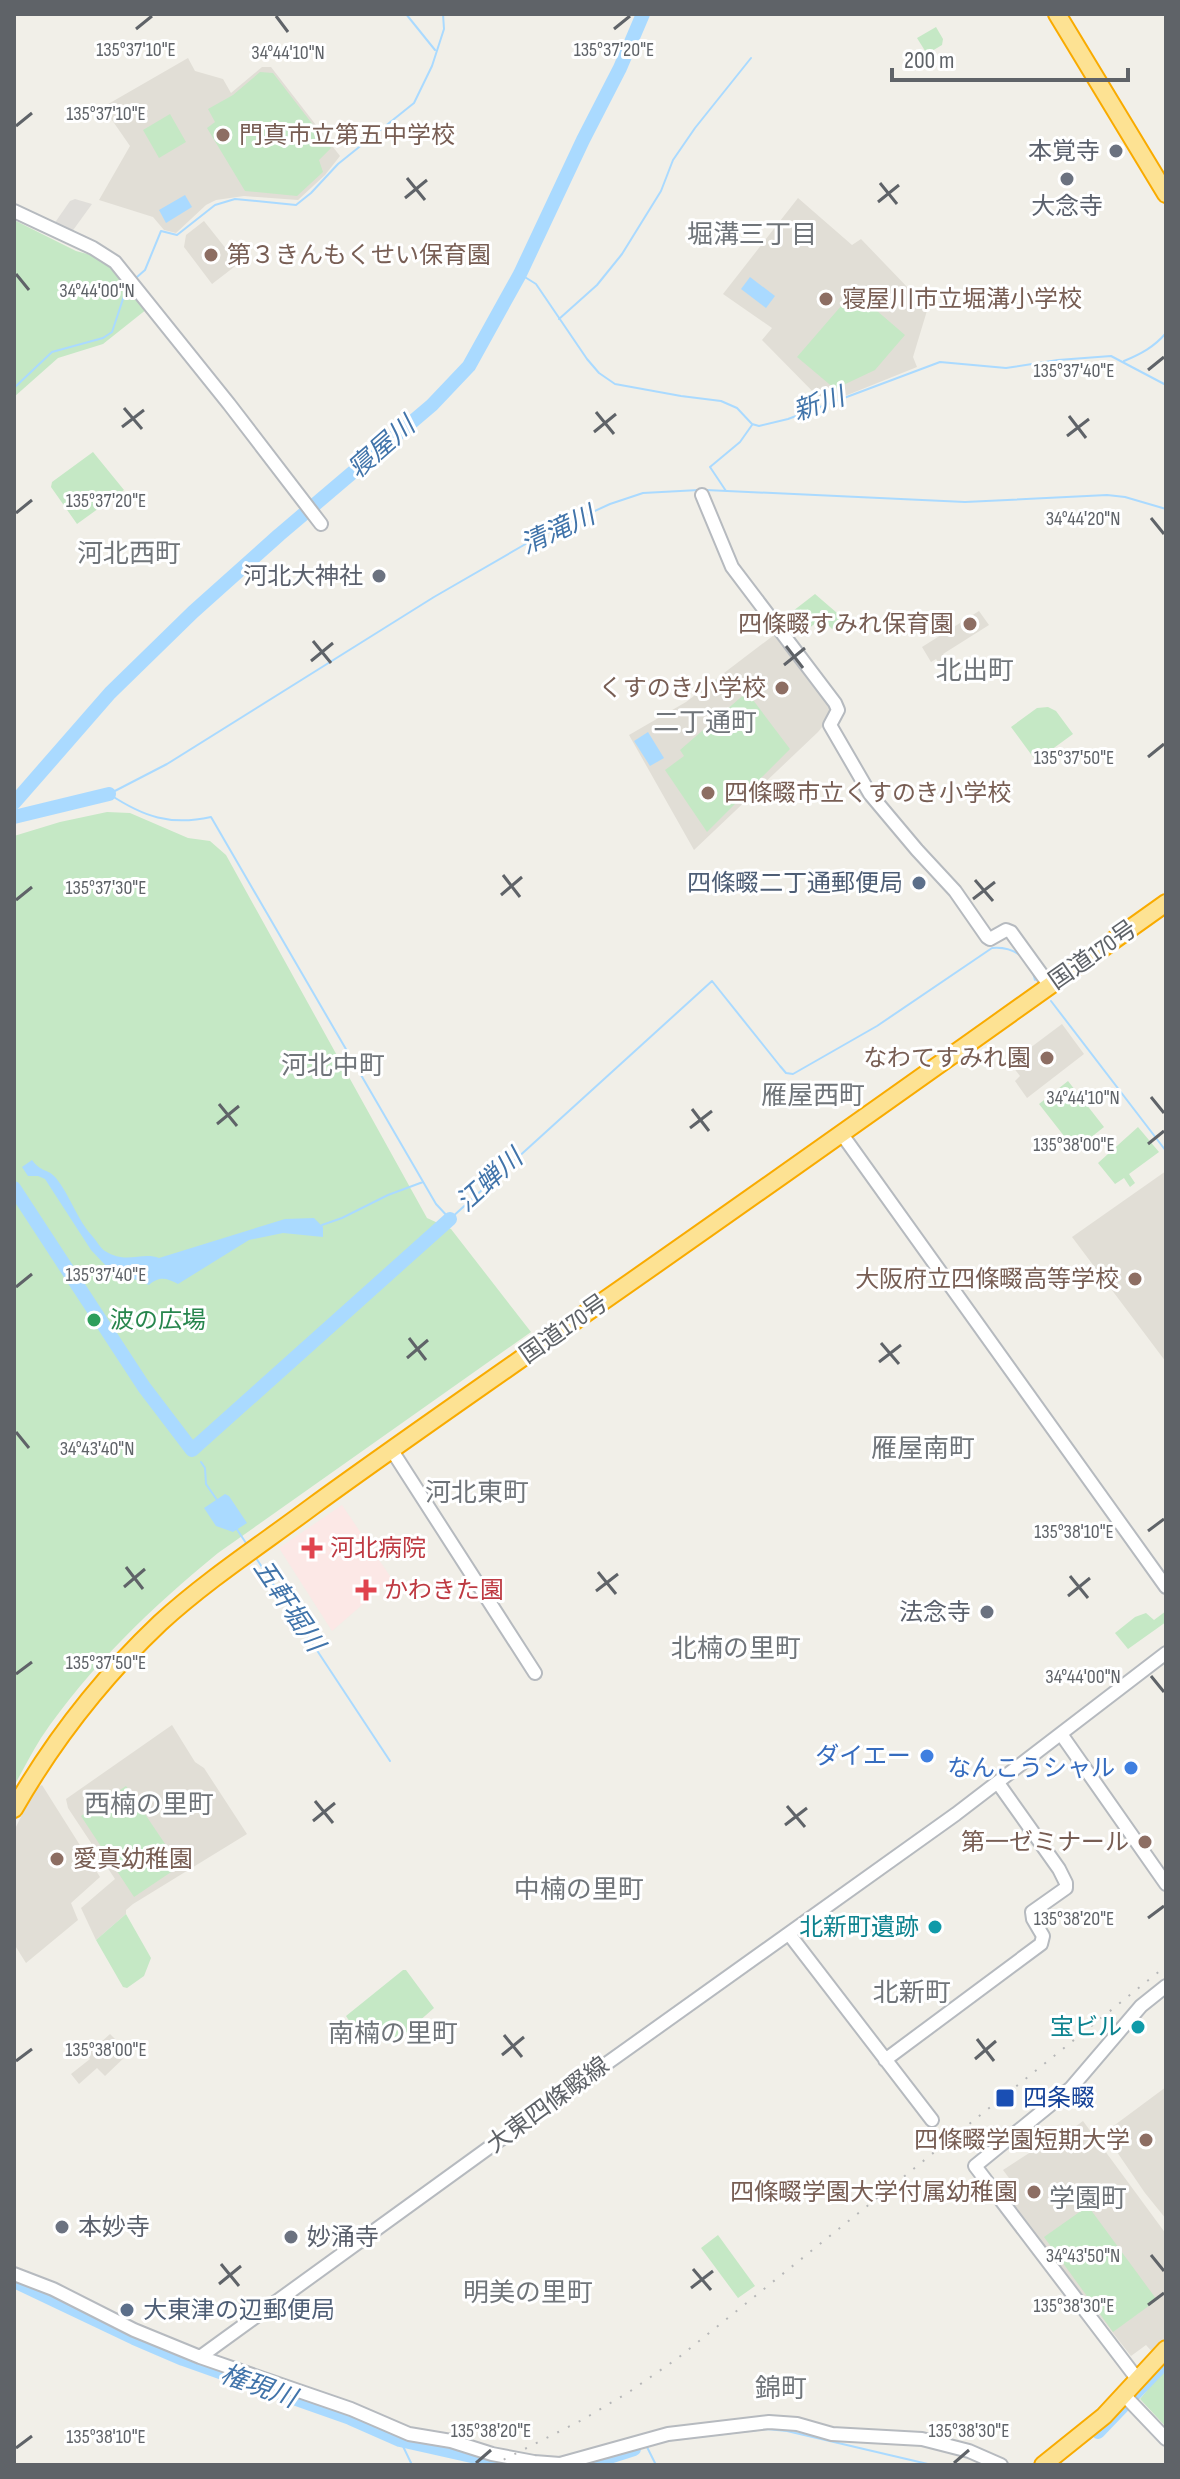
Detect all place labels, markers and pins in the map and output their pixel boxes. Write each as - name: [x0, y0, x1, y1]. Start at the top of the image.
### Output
- place label: 門真市立第五中学校: [239, 121, 455, 150]
- marker: 門真市立第五中学校: [214, 126, 232, 144]
- place label: 本覚寺: [1028, 137, 1100, 166]
- marker: 本覚寺: [1107, 142, 1125, 160]
- marker: 大念寺: [1058, 170, 1076, 188]
- place label: 大念寺: [1031, 192, 1103, 221]
- place label: 第３きんもくせい保育園: [227, 241, 491, 270]
- marker: 第３きんもくせい保育園: [202, 246, 220, 264]
- place label: 寝屋川市立堀溝小学校: [842, 285, 1082, 314]
- marker: 寝屋川市立堀溝小学校: [817, 290, 835, 308]
- place label: 河北大神社: [243, 562, 363, 591]
- marker: 河北大神社: [370, 567, 388, 585]
- place label: 四條畷すみれ保育園: [738, 610, 954, 639]
- marker: 四條畷すみれ保育園: [961, 615, 979, 633]
- place label: くすのき小学校: [599, 674, 766, 703]
- marker: くすのき小学校: [773, 679, 791, 697]
- place label: 四條畷市立くすのき小学校: [724, 779, 1011, 808]
- marker: 四條畷市立くすのき小学校: [699, 784, 717, 802]
- place label: 四條畷二丁通郵便局: [687, 869, 903, 898]
- marker: 四條畷二丁通郵便局: [910, 874, 928, 892]
- place label: なわてすみれ園: [863, 1044, 1031, 1073]
- marker: なわてすみれ園: [1038, 1049, 1056, 1067]
- place label: 大阪府立四條畷高等学校: [855, 1265, 1119, 1294]
- marker: 大阪府立四條畷高等学校: [1126, 1270, 1144, 1288]
- place label: 波の広場: [110, 1306, 206, 1335]
- marker: 波の広場: [85, 1311, 103, 1329]
- place label: 河北病院: [330, 1534, 426, 1563]
- marker: 河北病院: [301, 1537, 323, 1559]
- place label: かわきた園: [384, 1576, 504, 1605]
- marker: かわきた園: [355, 1579, 377, 1601]
- place label: 法念寺: [899, 1598, 971, 1627]
- marker: 法念寺: [978, 1603, 996, 1621]
- place label: ダイエー: [815, 1742, 911, 1771]
- marker: ダイエー: [918, 1747, 936, 1765]
- place label: なんこうシャル: [947, 1754, 1115, 1783]
- marker: なんこうシャル: [1122, 1759, 1140, 1777]
- place label: 第一ゼミナール: [961, 1828, 1129, 1857]
- marker: 第一ゼミナール: [1136, 1833, 1154, 1851]
- place label: 愛真幼稚園: [73, 1845, 193, 1874]
- marker: 愛真幼稚園: [48, 1850, 66, 1868]
- place label: 北新町遺跡: [799, 1913, 919, 1942]
- marker: 北新町遺跡: [926, 1918, 944, 1936]
- place label: 宝ビル: [1050, 2013, 1122, 2042]
- marker: 宝ビル: [1129, 2018, 1147, 2036]
- place label: 四条畷: [1023, 2084, 1095, 2113]
- marker: 四条畷: [994, 2087, 1016, 2109]
- place label: 四條畷学園短期大学: [914, 2126, 1130, 2155]
- marker: 四條畷学園短期大学: [1137, 2131, 1155, 2149]
- place label: 四條畷学園大学付属幼稚園: [730, 2178, 1018, 2207]
- marker: 四條畷学園大学付属幼稚園: [1025, 2183, 1043, 2201]
- place label: 本妙寺: [78, 2213, 150, 2242]
- marker: 本妙寺: [53, 2218, 71, 2236]
- place label: 妙涌寺: [307, 2223, 379, 2252]
- marker: 妙涌寺: [282, 2228, 300, 2246]
- place label: 大東津の辺郵便局: [143, 2296, 335, 2325]
- marker: 大東津の辺郵便局: [118, 2301, 136, 2319]

